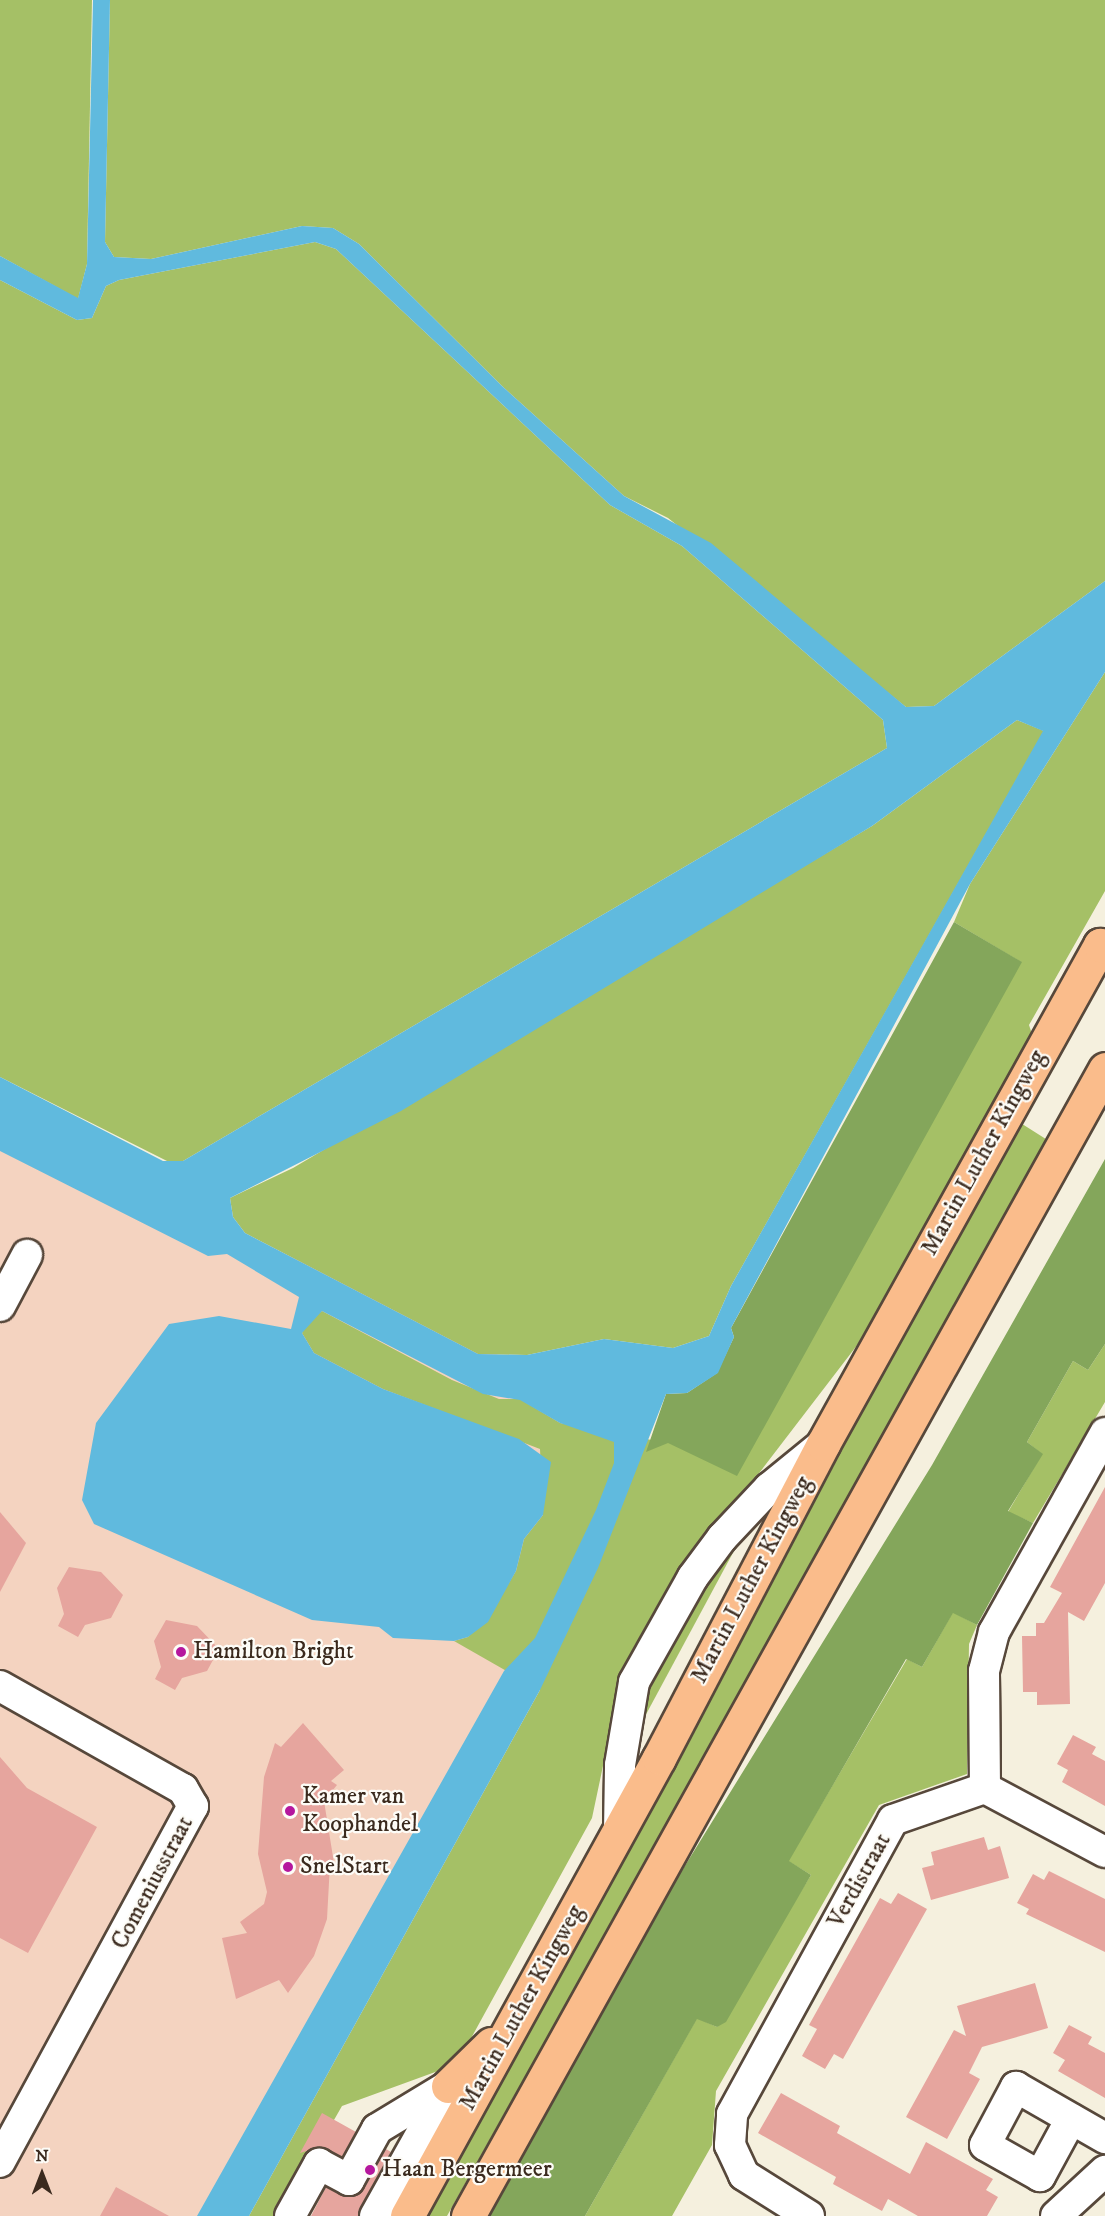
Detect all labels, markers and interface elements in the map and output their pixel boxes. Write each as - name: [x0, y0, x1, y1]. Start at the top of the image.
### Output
- street label: Martin Luther Kingweg: [916, 1045, 1052, 1261]
- street label: Martin Luther Kingweg: [685, 1472, 819, 1688]
- place label: Hamilton Bright: [193, 1638, 354, 1666]
- marker: Hamilton Bright: [174, 1645, 188, 1659]
- place label: Kamer van Koophandel: [302, 1783, 418, 1839]
- marker: Kamer van Koophandel: [283, 1804, 297, 1818]
- street label: Comeniusstraat: [106, 1812, 200, 1954]
- street label: Verdistraat: [822, 1829, 898, 1933]
- place label: SnelStart: [300, 1853, 389, 1881]
- marker: SnelStart: [281, 1860, 295, 1874]
- street label: Martin Luther Kingweg: [454, 1900, 590, 2116]
- north arrow: [12, 2144, 72, 2204]
- text: N: [35, 2146, 49, 2166]
- place label: Haan Bergermeer: [382, 2156, 552, 2184]
- marker: Haan Bergermeer: [363, 2163, 377, 2177]

